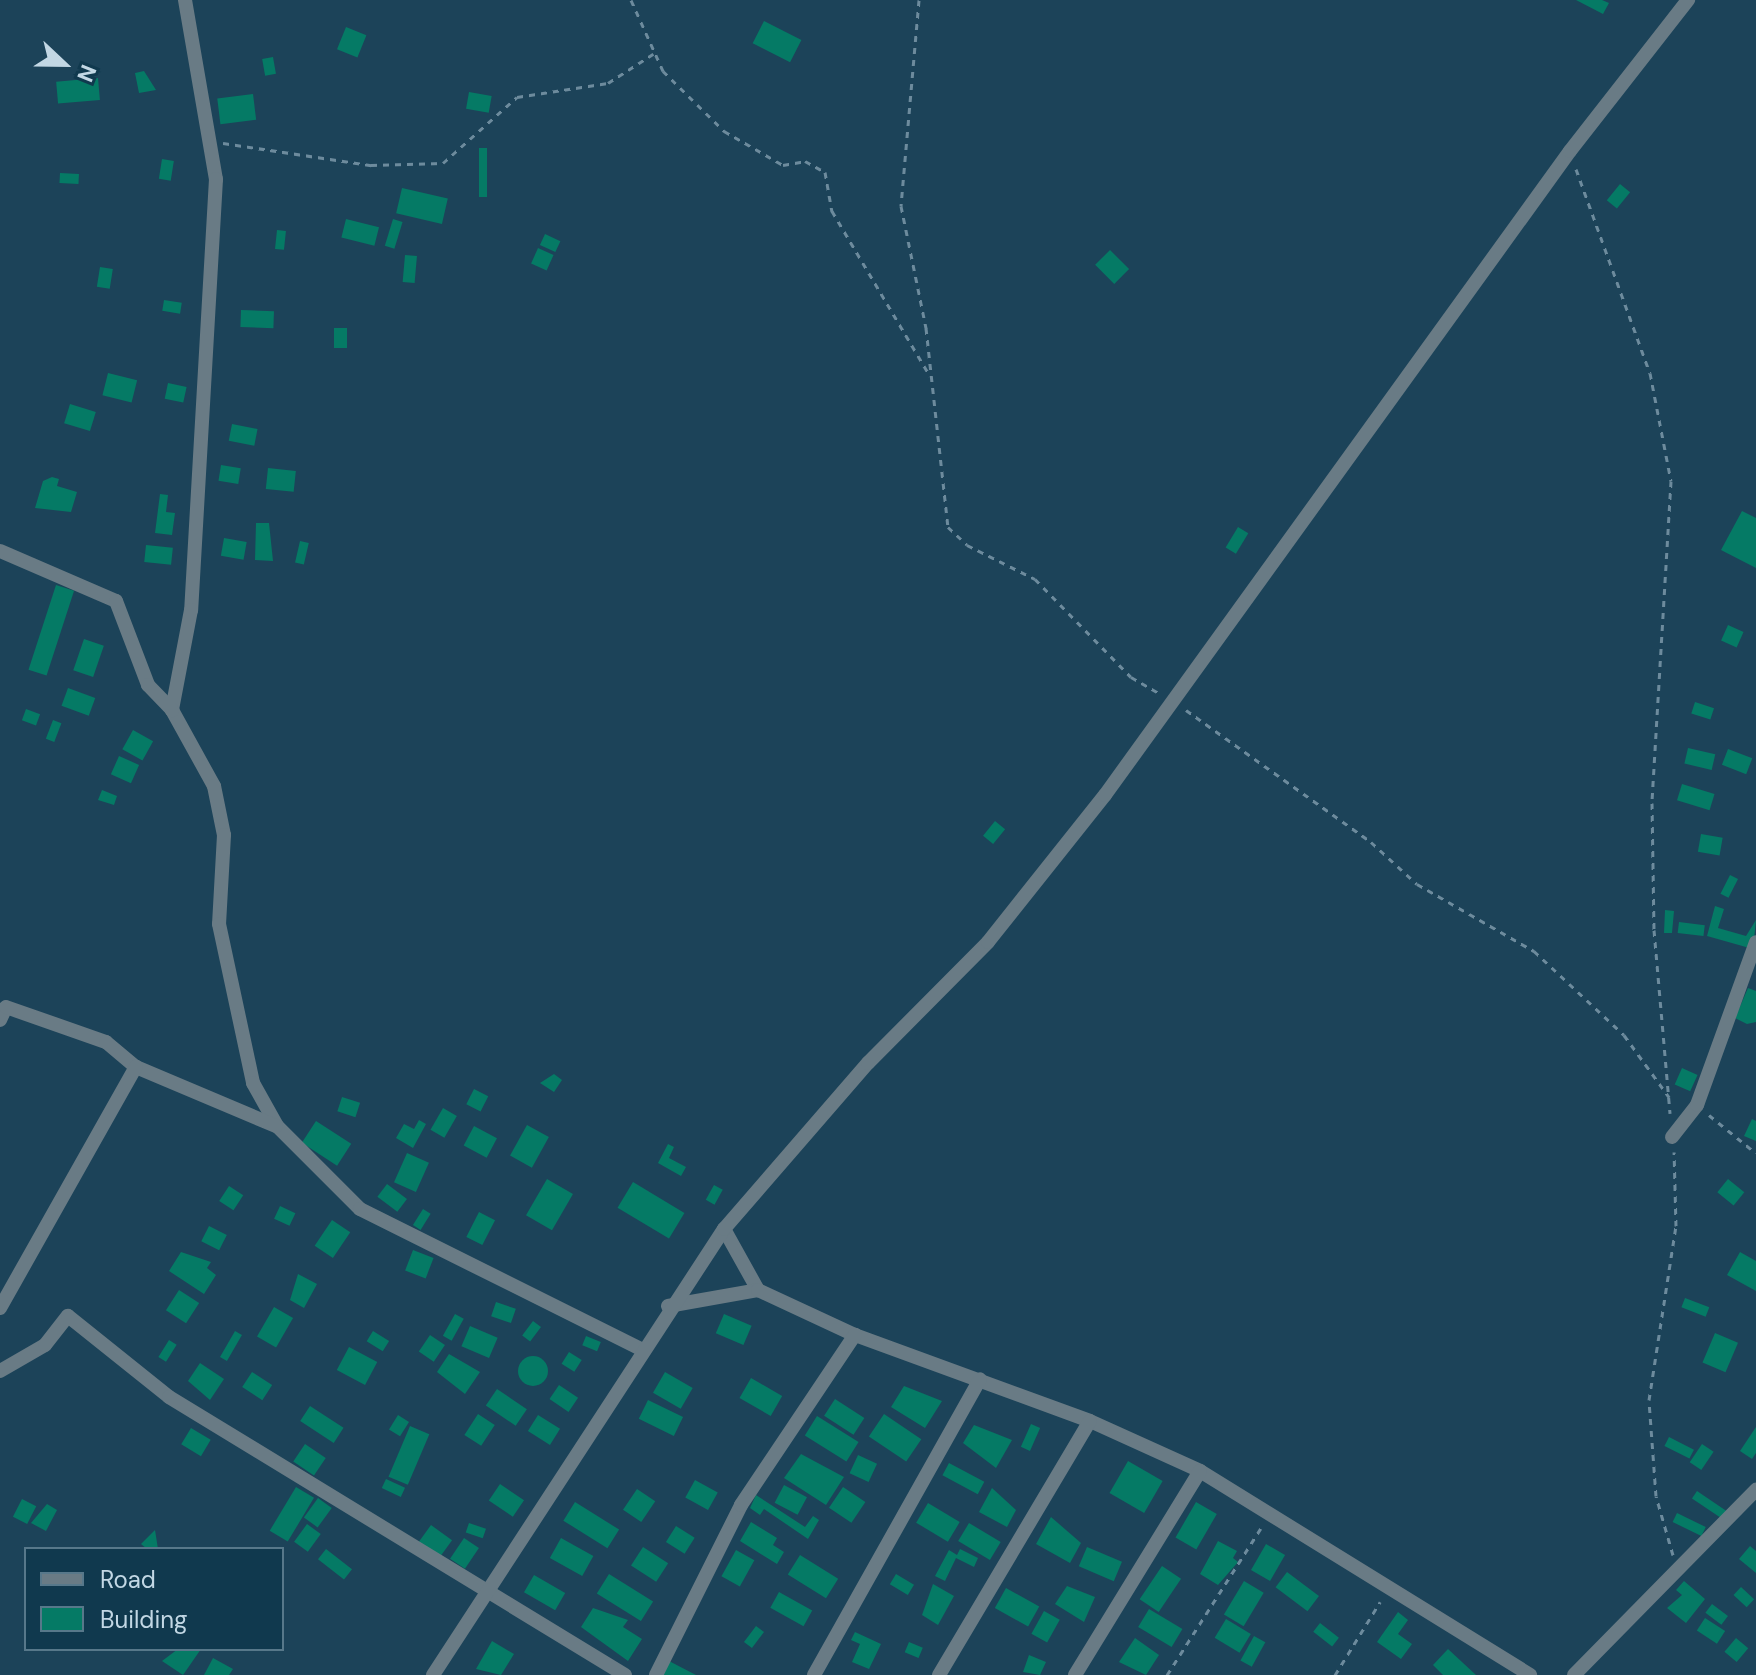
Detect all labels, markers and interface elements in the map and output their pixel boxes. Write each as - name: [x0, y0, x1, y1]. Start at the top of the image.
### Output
- north arrow: [24, 24, 104, 104]
- text: N: [70, 60, 103, 86]
- legend: [24, 1547, 284, 1651]
- text: Road: [100, 1564, 156, 1595]
- text: Building: [100, 1604, 187, 1635]

